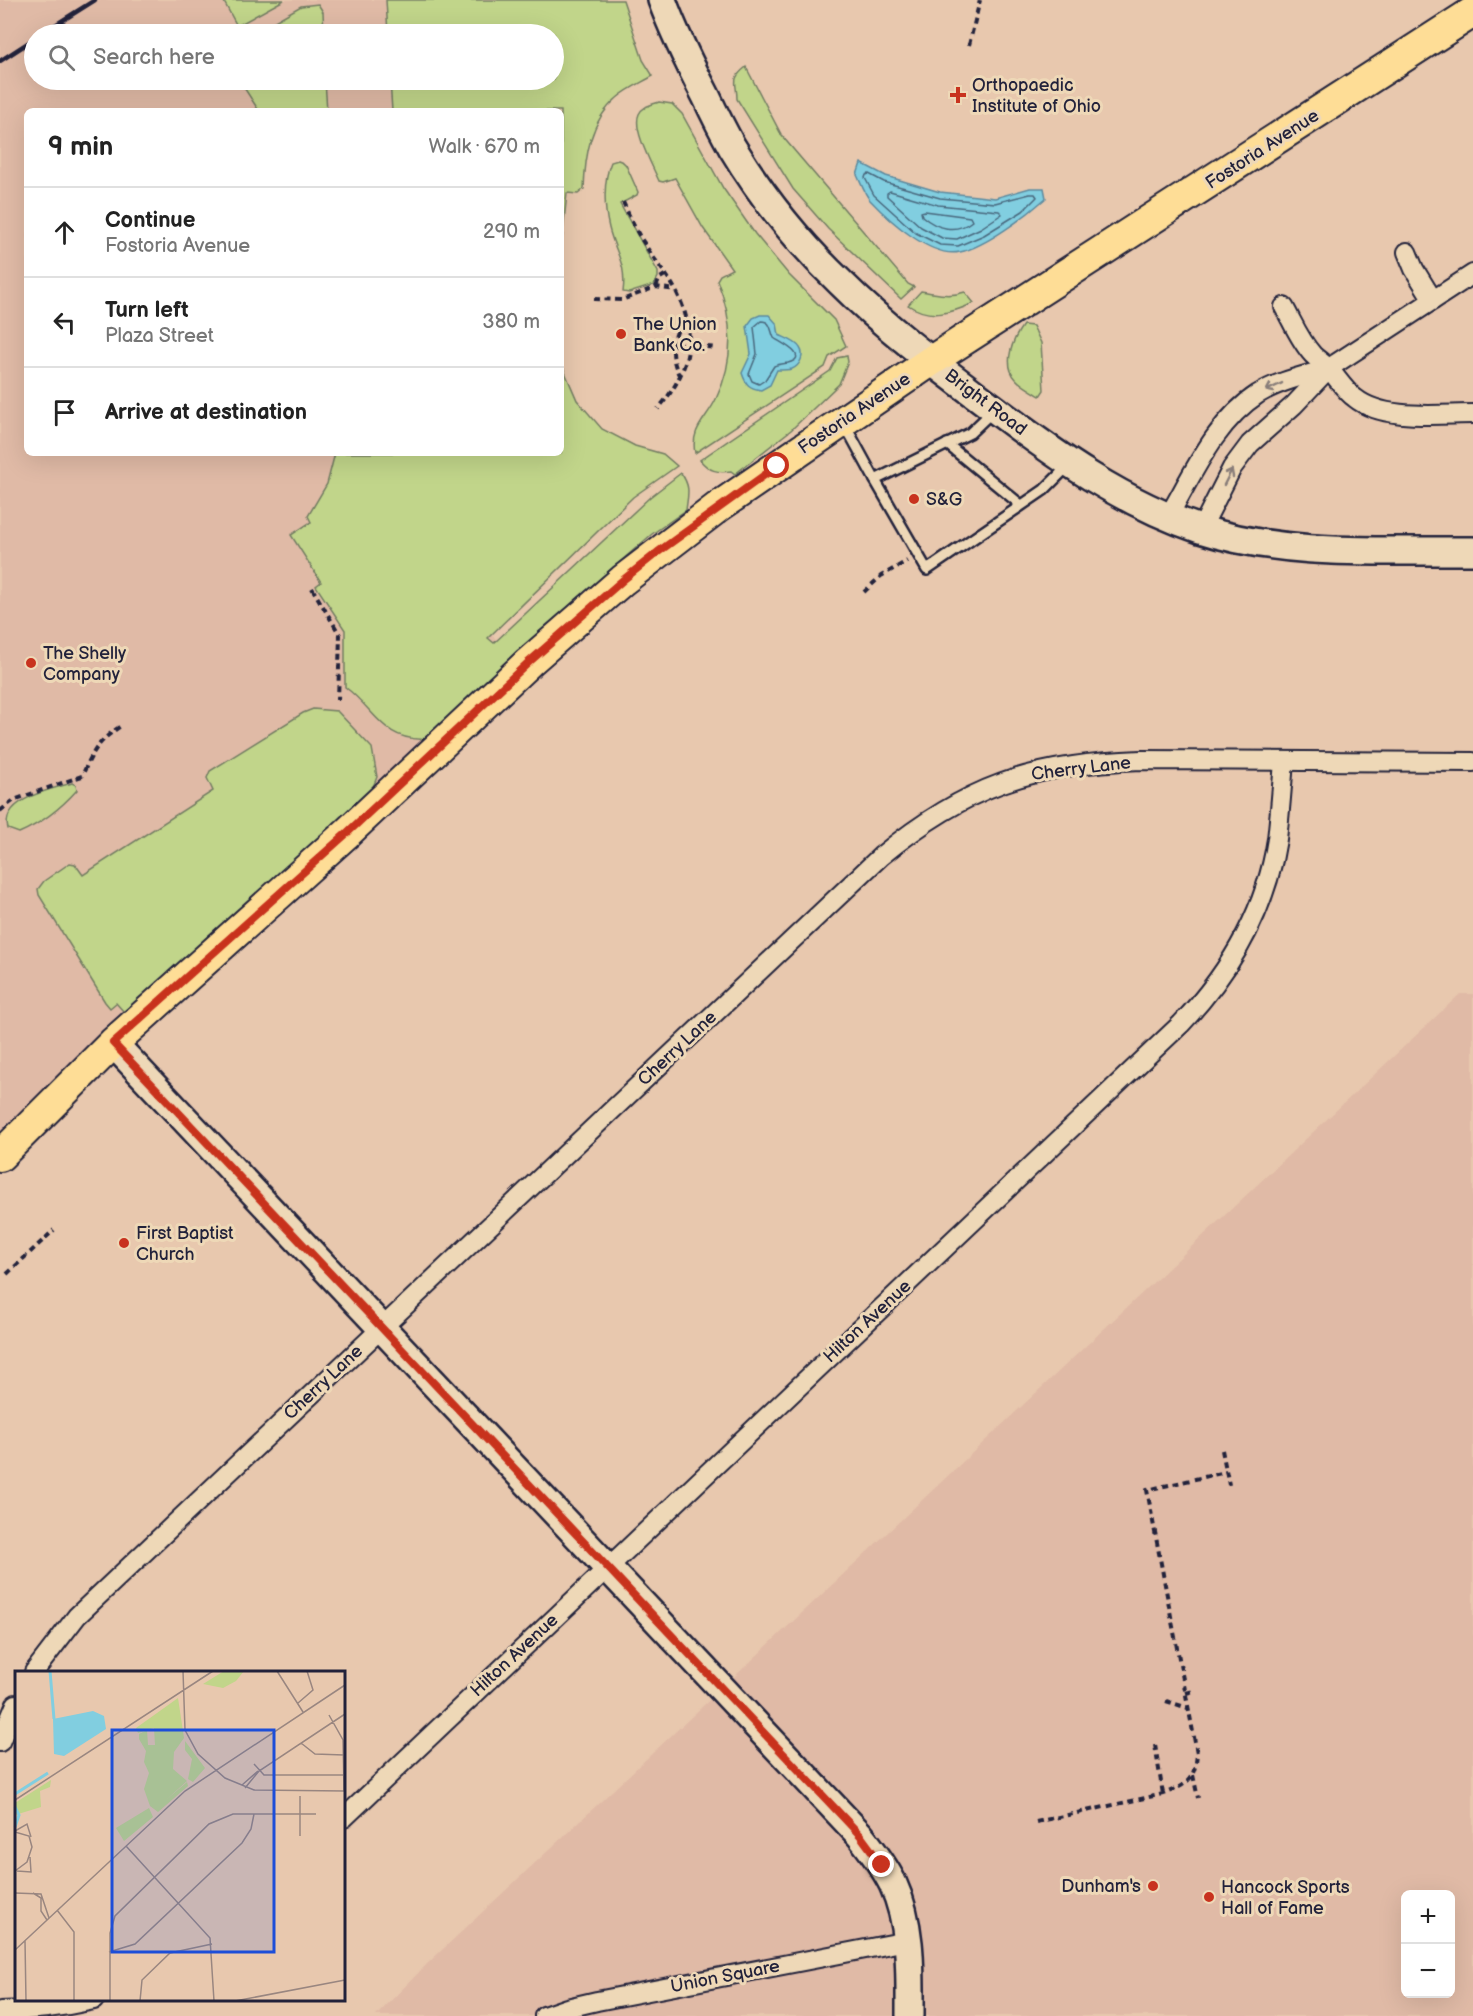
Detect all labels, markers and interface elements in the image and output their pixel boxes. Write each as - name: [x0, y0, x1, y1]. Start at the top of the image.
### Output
- search box: [24, 24, 564, 90]
- icon: search: [45, 41, 78, 74]
- text: Search here: [93, 44, 215, 71]
- place label: Orthopaedic Institute of Ohio: [972, 75, 1101, 117]
- marker: Orthopaedic Institute of Ohio: [949, 86, 967, 104]
- street label: Fostoria Avenue: [1202, 105, 1323, 194]
- text: 9 min: [48, 132, 113, 163]
- text: Walk · 670 m: [429, 135, 540, 159]
- text: Continue: [105, 207, 195, 234]
- icon: ahead: [48, 216, 81, 249]
- text: 290 m: [483, 220, 540, 244]
- text: Fostoria Avenue: [105, 234, 250, 258]
- text: Turn left: [105, 297, 189, 324]
- icon: left: [48, 306, 81, 339]
- text: 380 m: [482, 310, 540, 334]
- place label: The Union Bank Co.: [633, 314, 717, 356]
- text: Plaza Street: [105, 324, 214, 348]
- marker: The Union Bank Co.: [614, 327, 628, 341]
- street label: Bright Road: [941, 365, 1031, 440]
- street label: Fostoria Avenue: [794, 368, 915, 459]
- one-way arrow: [1265, 381, 1283, 393]
- icon: arrive: [48, 396, 81, 429]
- text: Arrive at destination: [105, 399, 307, 426]
- route start: [763, 452, 789, 478]
- one-way arrow: [1222, 468, 1234, 486]
- place label: S&G: [926, 489, 962, 510]
- marker: S&G: [907, 492, 921, 506]
- place label: The Shelly Company: [43, 643, 127, 685]
- marker: The Shelly Company: [24, 656, 38, 670]
- street label: Cherry Lane: [1030, 752, 1132, 785]
- street label: Cherry Lane: [634, 1006, 721, 1090]
- place label: First Baptist Church: [136, 1223, 234, 1265]
- marker: First Baptist Church: [117, 1236, 131, 1250]
- street label: Hilton Avenue: [819, 1275, 916, 1367]
- street label: Cherry Lane: [280, 1340, 367, 1424]
- street label: Hilton Avenue: [466, 1609, 563, 1701]
- inset map: [15, 1671, 345, 2001]
- route end: [868, 1851, 894, 1877]
- place label: Dunham's: [1061, 1876, 1141, 1897]
- place label: Hancock Sports Hall of Fame: [1221, 1877, 1350, 1919]
- marker: Dunham's: [1146, 1879, 1160, 1893]
- marker: Hancock Sports Hall of Fame: [1202, 1890, 1216, 1904]
- map controls: [1401, 1890, 1455, 1998]
- button: +: [1401, 1890, 1455, 1944]
- button: −: [1401, 1944, 1455, 1998]
- street label: Union Square: [669, 1956, 782, 1997]

